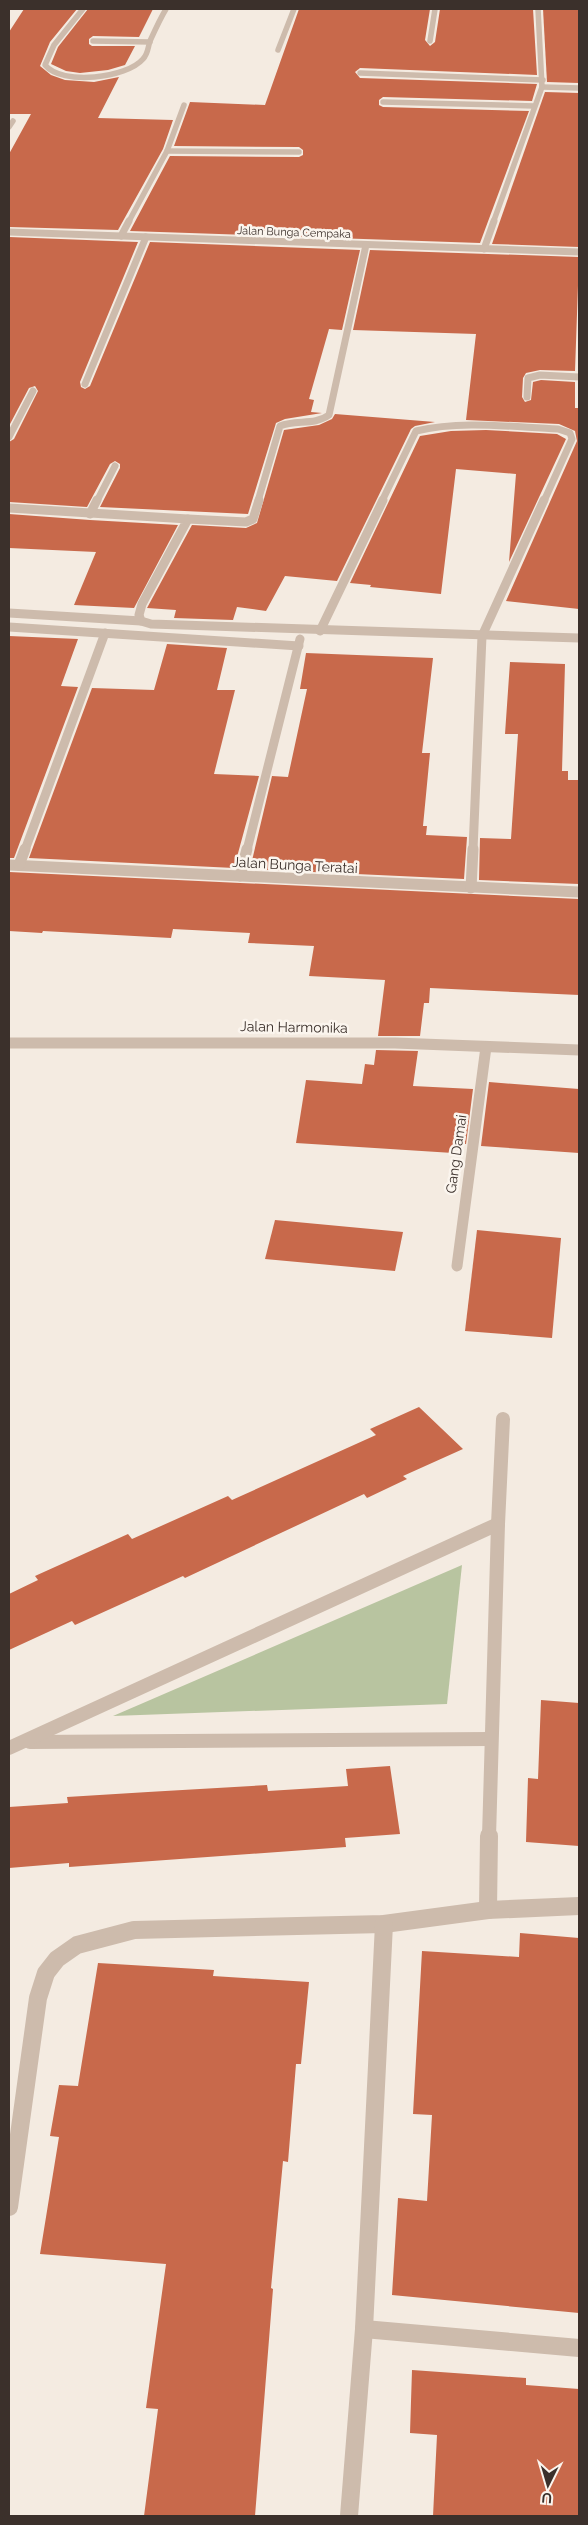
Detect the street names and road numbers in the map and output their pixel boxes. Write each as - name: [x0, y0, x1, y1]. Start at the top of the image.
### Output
- street label: Jalan Bunga Cempaka: [237, 224, 351, 241]
- street label: Jalan Bunga Teratai: [232, 854, 358, 876]
- street label: Jalan Harmonika: [240, 1018, 348, 1036]
- street label: Gang Damai: [443, 1114, 469, 1194]

